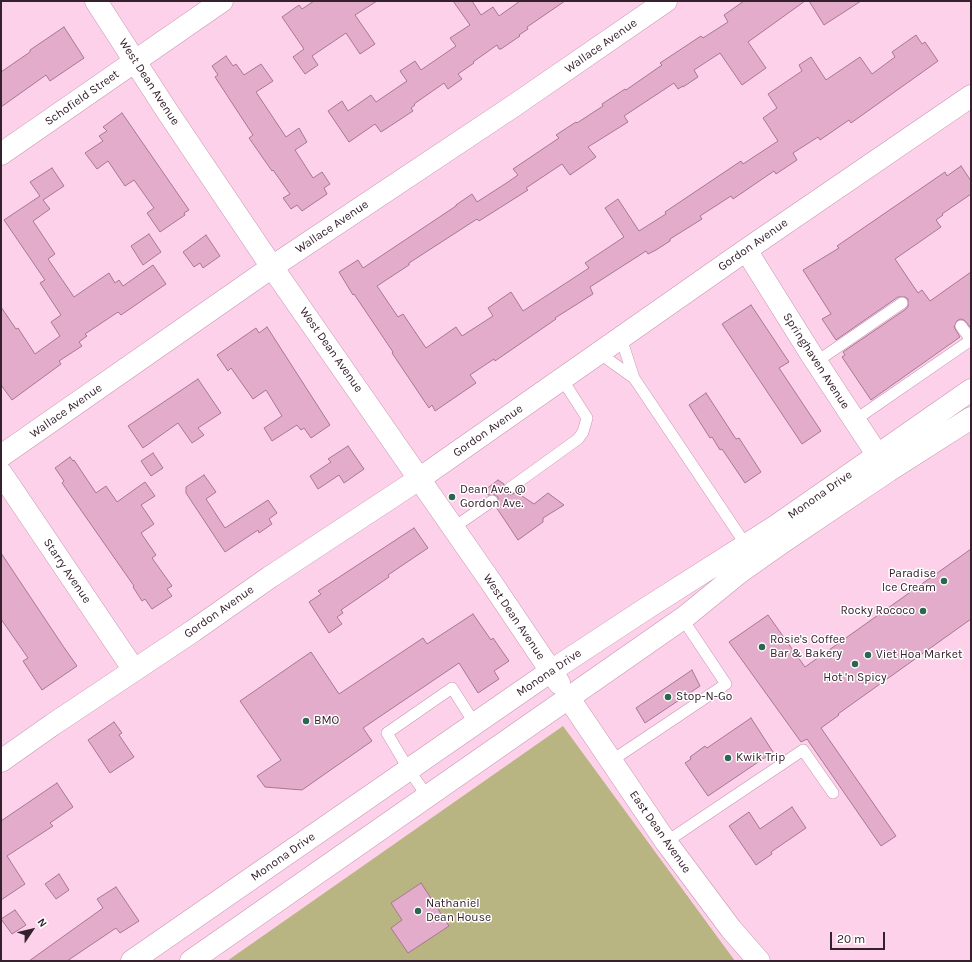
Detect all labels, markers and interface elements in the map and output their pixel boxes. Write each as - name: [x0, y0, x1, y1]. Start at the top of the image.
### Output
- street label: Wallace Avenue: [562, 16, 640, 76]
- street label: West Dean Avenue: [116, 36, 182, 128]
- street label: Schofield Street: [42, 67, 122, 129]
- street label: Wallace Avenue: [293, 197, 371, 257]
- street label: Gordon Avenue: [715, 216, 791, 274]
- street label: West Dean Avenue: [296, 305, 366, 395]
- street label: Springhaven Avenue: [780, 310, 852, 412]
- street label: Wallace Avenue: [27, 381, 105, 441]
- street label: Gordon Avenue: [450, 402, 526, 460]
- street label: Monona Drive: [785, 468, 855, 522]
- place label: Dean Ave. @ Gordon Ave.: [460, 483, 526, 511]
- marker: Dean Ave. @ Gordon Ave.: [447, 492, 457, 502]
- street label: Starry Avenue: [40, 536, 94, 606]
- place label: Paradise Ice Cream: [882, 567, 936, 595]
- street label: West Dean Avenue: [480, 571, 548, 663]
- marker: Paradise Ice Cream: [939, 576, 949, 586]
- street label: Gordon Avenue: [181, 583, 257, 641]
- place label: Rocky Rococo: [840, 604, 915, 618]
- marker: Rocky Rococo: [918, 606, 928, 616]
- place label: Rosie's Coffee Bar & Bakery: [770, 633, 845, 661]
- marker: Rosie's Coffee Bar & Bakery: [757, 642, 767, 652]
- street label: Monona Drive: [514, 646, 584, 700]
- place label: Viet Hoa Market: [876, 648, 962, 662]
- marker: Viet Hoa Market: [863, 650, 873, 660]
- marker: Hot 'n Spicy: [850, 659, 860, 669]
- place label: Hot 'n Spicy: [823, 671, 887, 685]
- place label: Stop-N-Go: [676, 690, 732, 704]
- marker: Stop-N-Go: [663, 692, 673, 702]
- place label: BMO: [314, 714, 339, 728]
- marker: BMO: [301, 716, 311, 726]
- place label: Kwik Trip: [736, 751, 785, 765]
- marker: Kwik Trip: [723, 753, 733, 763]
- street label: East Dean Avenue: [626, 788, 694, 876]
- street label: Monona Drive: [248, 830, 318, 884]
- place label: Nathaniel Dean House: [426, 897, 491, 925]
- marker: Nathaniel Dean House: [413, 906, 423, 916]
- north arrow: [12, 910, 52, 950]
- text: N: [35, 916, 50, 930]
- scale bar: [832, 924, 887, 950]
- text: 20 m: [837, 932, 865, 946]

